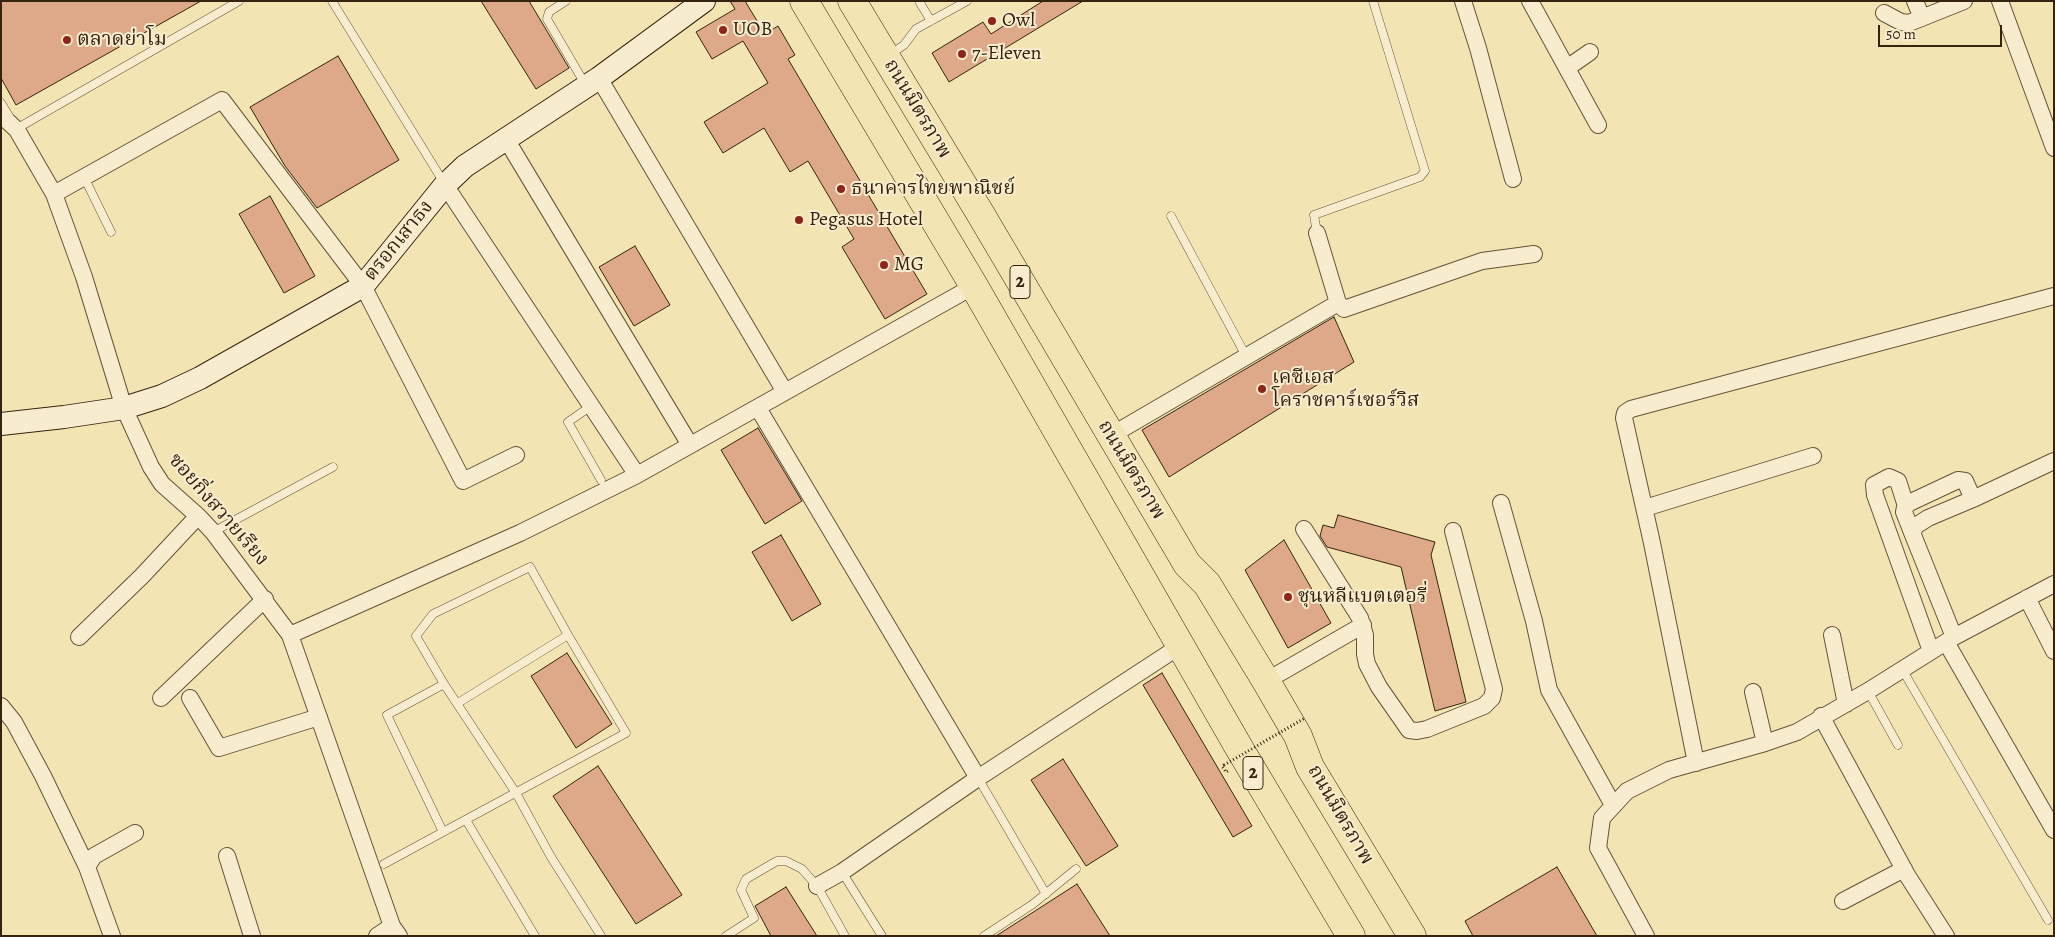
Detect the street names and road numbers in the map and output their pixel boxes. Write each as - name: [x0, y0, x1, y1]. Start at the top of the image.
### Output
- street label: ถนนมิตรภาพ: [878, 55, 956, 163]
- street label: ตรอกเสาธง: [359, 196, 439, 286]
- road number: 2: [1010, 266, 1030, 298]
- street label: ถนนมิตรภาพ: [1092, 416, 1170, 524]
- street label: ซอยกิ่งสวายเรียง: [163, 449, 273, 571]
- road number: 2: [1243, 756, 1263, 790]
- street label: ถนนมิตรภาพ: [1302, 761, 1378, 869]

